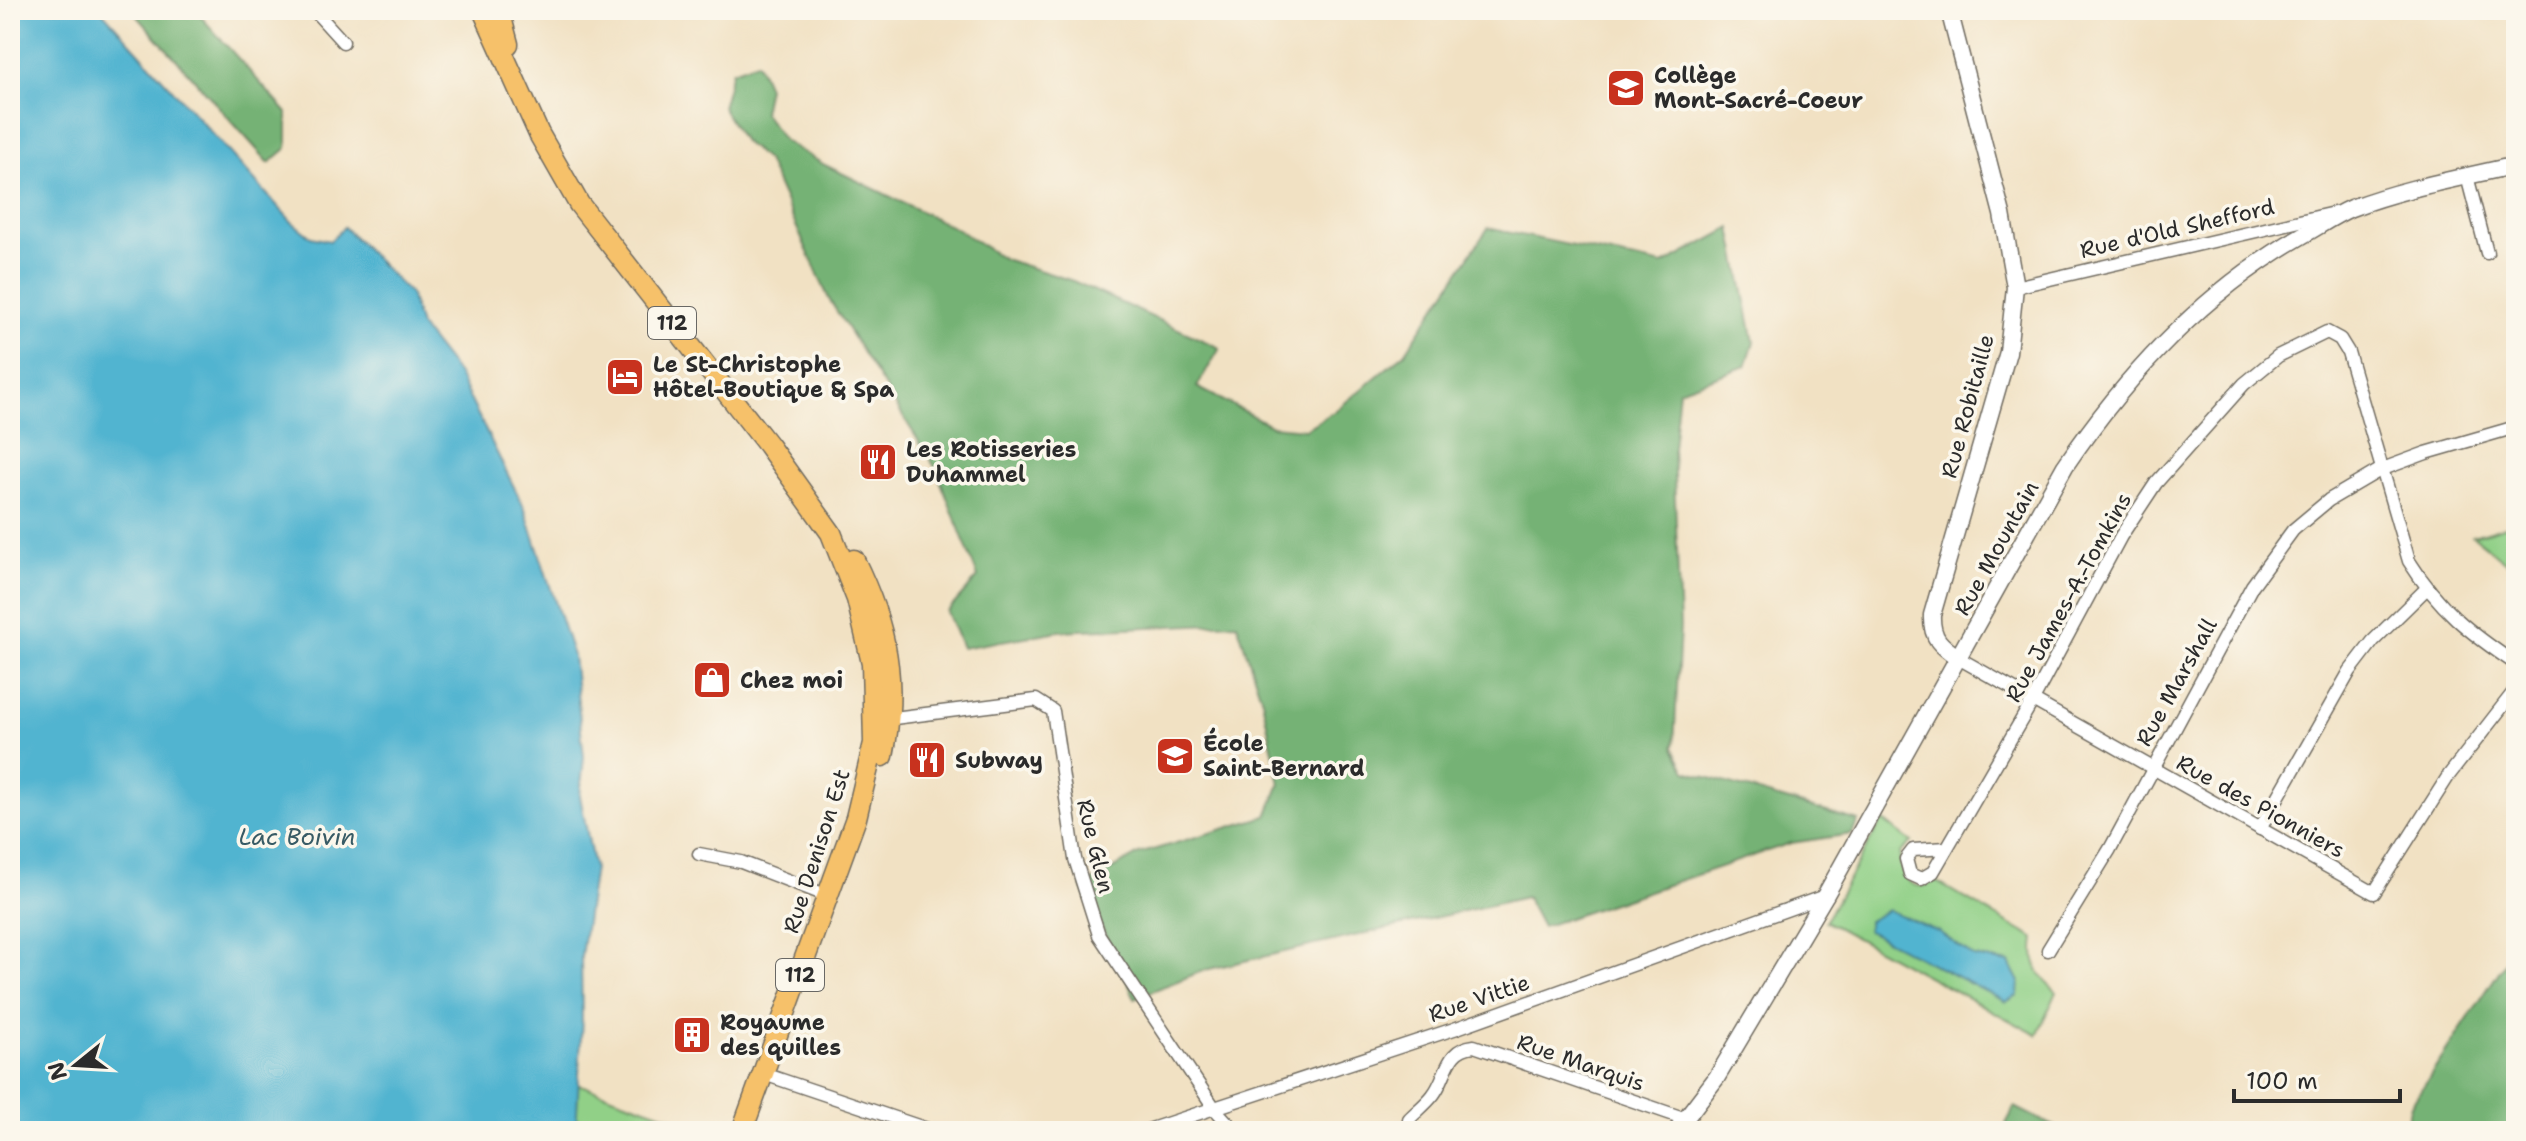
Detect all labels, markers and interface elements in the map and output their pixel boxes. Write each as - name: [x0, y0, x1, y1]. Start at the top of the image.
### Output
- place label: Collège Mont-Sacré-Coeur: [1654, 61, 1863, 115]
- school or university icon: Collège Mont-Sacré-Coeur: [1605, 67, 1647, 109]
- street label: Rue d'Old Shefford: [2077, 192, 2277, 265]
- road number: 112: [648, 307, 696, 339]
- street label: Rue Robitaille: [1934, 331, 2001, 481]
- place label: Le St-Christophe Hôtel-Boutique & Spa: [653, 350, 894, 404]
- hotel icon: Le St-Christophe Hôtel-Boutique & Spa: [604, 356, 646, 398]
- place label: Les Rotisseries Duhammel: [906, 435, 1076, 489]
- restaurant icon: Les Rotisseries Duhammel: [857, 441, 899, 483]
- street label: Rue Mountain: [1948, 476, 2045, 621]
- street label: Rue James-A.-Tomkins: [1999, 487, 2138, 707]
- street label: Rue Marshall: [2129, 613, 2224, 751]
- shop icon: Chez moi: [691, 659, 733, 701]
- place label: Chez moi: [740, 666, 843, 695]
- place label: École Saint-Bernard: [1203, 727, 1365, 783]
- school or university icon: École Saint-Bernard: [1154, 735, 1196, 777]
- restaurant icon: Subway: [906, 739, 948, 781]
- place label: Subway: [955, 746, 1043, 775]
- street label: Rue des Pionniers: [2171, 748, 2350, 865]
- street label: Rue Denison Est: [776, 765, 857, 937]
- street label: Rue Glen: [1070, 796, 1121, 896]
- water label: Lac Boivin: [238, 821, 356, 853]
- road number: 112: [776, 959, 824, 991]
- street label: Rue Vittie: [1425, 968, 1533, 1029]
- place label: Royaume des quilles: [720, 1008, 841, 1062]
- building icon: Royaume des quilles: [671, 1014, 713, 1056]
- north arrow: [36, 1025, 116, 1105]
- street label: Rue Marquis: [1513, 1027, 1648, 1098]
- scale bar: [2234, 1053, 2400, 1103]
- text: N: [41, 1058, 74, 1084]
- text: 100 m: [2246, 1065, 2318, 1097]

